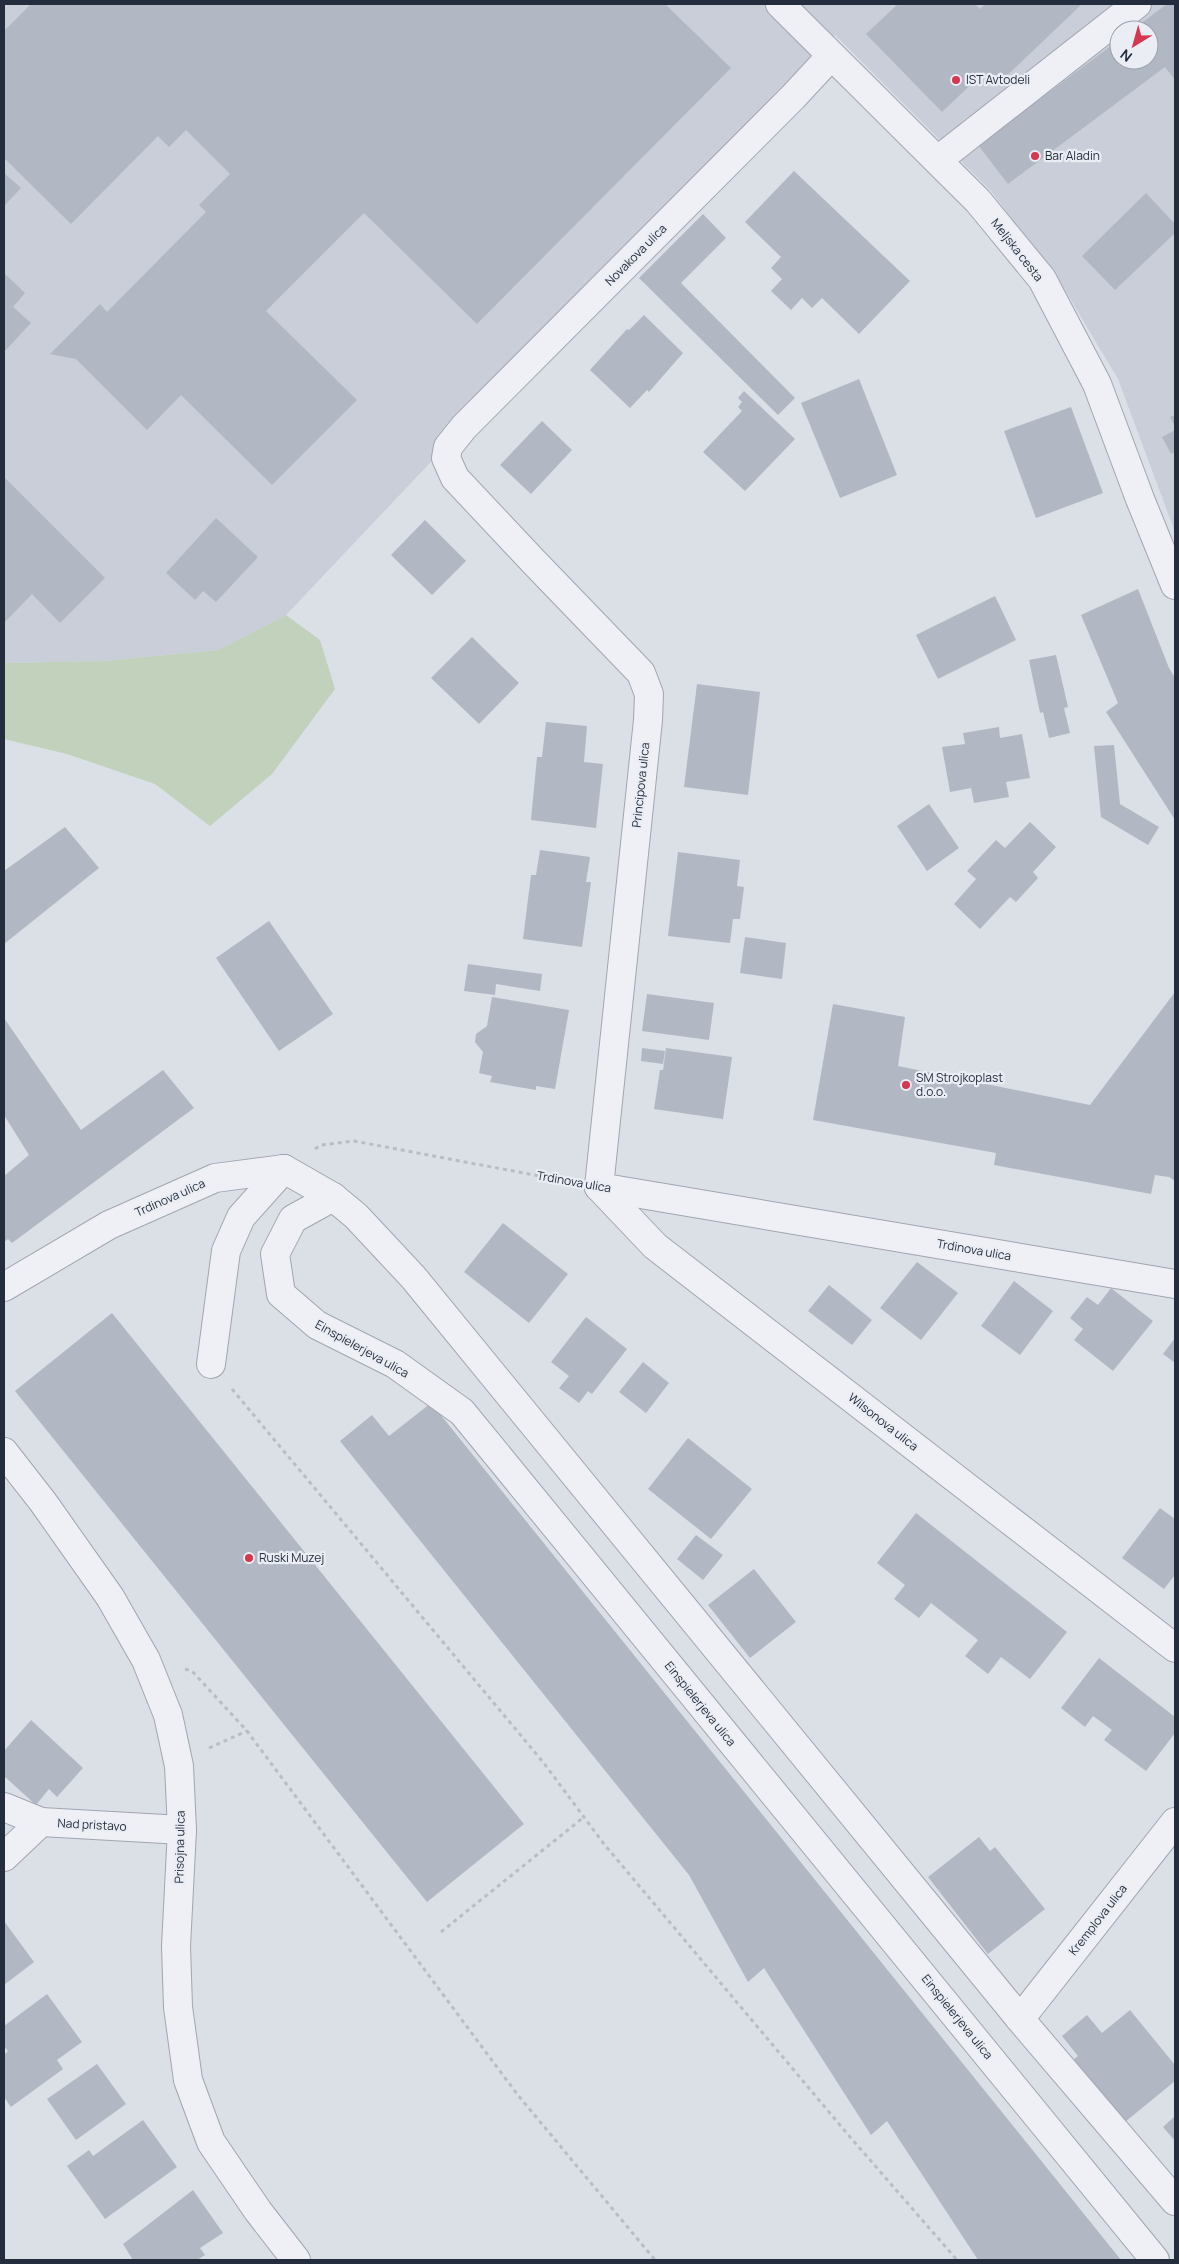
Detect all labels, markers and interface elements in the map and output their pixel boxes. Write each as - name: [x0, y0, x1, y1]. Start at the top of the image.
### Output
- north arrow: [1109, 20, 1159, 70]
- text: N: [1116, 45, 1136, 66]
- place label: IST Avtodeli: [966, 71, 1030, 88]
- marker: IST Avtodeli: [950, 74, 962, 86]
- place label: Bar Aladin: [1045, 147, 1100, 164]
- marker: Bar Aladin: [1029, 150, 1041, 162]
- street label: Meljska cesta: [987, 215, 1047, 285]
- street label: Novakova ulica: [601, 220, 670, 289]
- street label: Principova ulica: [628, 742, 653, 828]
- place label: SM Strojkoplast d.o.o.: [916, 1069, 1003, 1100]
- marker: SM Strojkoplast d.o.o.: [900, 1079, 912, 1091]
- street label: Trdinova ulica: [535, 1167, 613, 1196]
- street label: Trdinova ulica: [132, 1174, 208, 1221]
- street label: Trdinova ulica: [935, 1235, 1013, 1264]
- street label: Einspielerjeva ulica: [312, 1316, 412, 1381]
- street label: Wilsonova ulica: [845, 1389, 922, 1454]
- place label: Ruski Muzej: [259, 1549, 324, 1566]
- marker: Ruski Muzej: [243, 1552, 255, 1564]
- street label: Einspielerjeva ulica: [661, 1658, 740, 1750]
- street label: Prisojna ulica: [170, 1810, 189, 1884]
- street label: Nad pristavo: [57, 1814, 127, 1835]
- street label: Kremplova ulica: [1064, 1881, 1131, 1959]
- street label: Einspielerjeva ulica: [918, 1971, 997, 2063]

